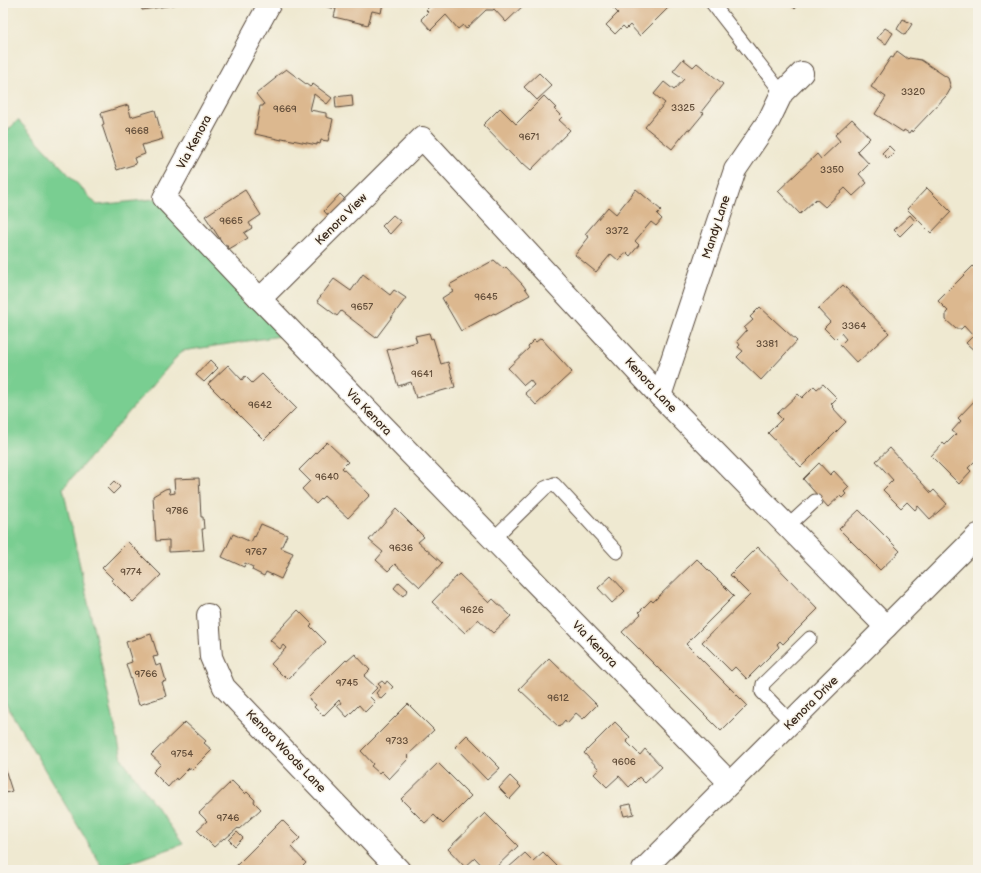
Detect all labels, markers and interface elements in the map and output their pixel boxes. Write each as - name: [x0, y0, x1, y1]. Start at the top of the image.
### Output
- house number: 3320: [901, 86, 925, 98]
- house number: 3325: [671, 102, 695, 114]
- house number: 9669: [273, 103, 297, 115]
- street label: Via Kenora: [174, 112, 215, 172]
- house number: 9668: [125, 125, 149, 137]
- house number: 9671: [519, 131, 539, 143]
- house number: 3350: [820, 164, 844, 176]
- street label: Kenora View: [312, 190, 371, 249]
- street label: Mandy Lane: [699, 193, 734, 261]
- house number: 9665: [219, 215, 243, 227]
- house number: 3372: [605, 225, 629, 237]
- house number: 9645: [474, 291, 498, 303]
- house number: 9657: [351, 301, 373, 313]
- house number: 3364: [842, 320, 866, 332]
- house number: 3381: [756, 338, 778, 350]
- street label: Kenora Lane: [621, 355, 680, 416]
- house number: 9641: [411, 368, 433, 380]
- street label: Via Kenora: [343, 386, 395, 439]
- house number: 9642: [248, 399, 272, 411]
- house number: 9640: [315, 471, 339, 483]
- house number: 9786: [166, 505, 188, 517]
- house number: 9636: [389, 542, 413, 554]
- house number: 9767: [245, 546, 267, 558]
- house number: 9774: [120, 566, 142, 578]
- house number: 9626: [460, 604, 484, 616]
- street label: Via Kenora: [569, 618, 621, 671]
- house number: 9766: [135, 668, 157, 680]
- street label: Kenora Drive: [781, 673, 842, 734]
- house number: 9745: [336, 677, 359, 689]
- house number: 9612: [547, 692, 569, 704]
- street label: Kenora Woods Lane: [242, 707, 329, 796]
- house number: 9733: [386, 735, 409, 747]
- house number: 9754: [171, 748, 193, 760]
- house number: 9606: [612, 756, 636, 768]
- house number: 9746: [217, 812, 239, 824]

